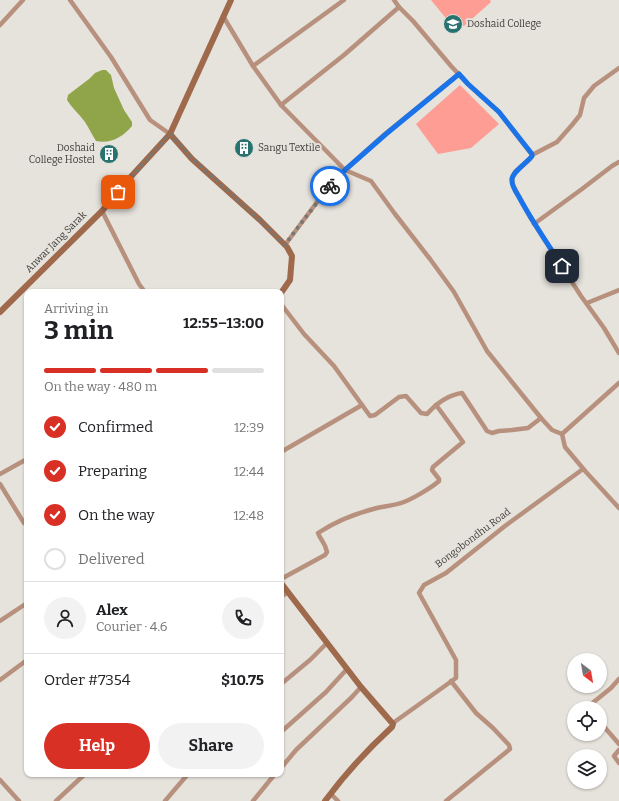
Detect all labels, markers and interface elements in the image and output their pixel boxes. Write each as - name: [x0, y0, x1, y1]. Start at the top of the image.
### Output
- school or university icon: Doshaid College: [442, 13, 464, 35]
- place label: Doshaid College: [467, 18, 541, 30]
- building icon: Sangu Textile: [233, 137, 255, 159]
- place label: Doshaid College Hostel: [29, 142, 95, 166]
- place label: Sangu Textile: [258, 142, 320, 154]
- building icon: Doshaid College Hostel: [98, 143, 120, 165]
- courier: [310, 166, 350, 206]
- pin: [101, 175, 135, 209]
- icon: bike: [319, 175, 341, 197]
- icon: bag: [107, 181, 129, 203]
- street label: Anwar Jang Sarak: [23, 209, 89, 275]
- pin: [545, 249, 579, 283]
- icon: home: [551, 255, 573, 277]
- text: Arriving in: [44, 301, 109, 316]
- text: 12:55–13:00: [183, 314, 264, 332]
- text: 3 min: [44, 315, 113, 346]
- text: On the way · 480 m: [44, 379, 157, 394]
- icon: check: [44, 416, 66, 438]
- text: Confirmed: [78, 418, 153, 436]
- text: 12:39: [234, 420, 264, 435]
- icon: check: [44, 460, 66, 482]
- text: Preparing: [78, 462, 147, 480]
- text: 12:44: [234, 464, 264, 479]
- icon: check: [44, 504, 66, 526]
- text: On the way: [78, 506, 155, 524]
- street label: Bongobondhu Road: [433, 506, 513, 570]
- text: 12:48: [234, 508, 264, 523]
- text: Delivered: [78, 550, 145, 568]
- button: person: [44, 597, 86, 639]
- button: phone: [222, 597, 264, 639]
- text: Alex: [96, 601, 128, 619]
- text: Courier · 4.6: [96, 619, 168, 634]
- north arrow: [567, 653, 607, 693]
- map controls: [567, 653, 607, 789]
- text: Order #7354: [44, 671, 131, 689]
- text: $10.75: [221, 671, 264, 689]
- button: locate: [567, 701, 607, 741]
- button: Help: [44, 723, 150, 769]
- button: Share: [158, 723, 264, 769]
- button: layers: [567, 749, 607, 789]

